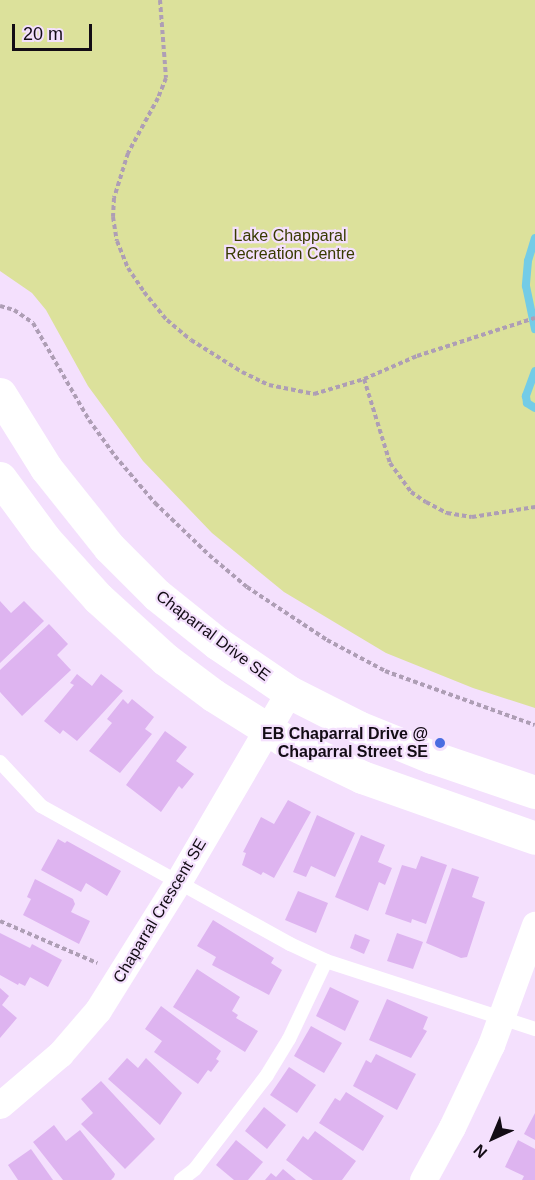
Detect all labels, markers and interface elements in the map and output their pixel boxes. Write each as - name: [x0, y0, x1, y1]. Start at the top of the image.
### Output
- scale bar: [15, 12, 94, 50]
- text: 20 m: [23, 24, 63, 44]
- park label: Lake Chapparal Recreation Centre: [225, 226, 355, 264]
- street label: Chaparral Drive SE: [152, 587, 274, 685]
- place label: EB Chaparral Drive @ Chaparral Street SE: [262, 724, 428, 762]
- marker: EB Chaparral Drive @ Chaparral Street SE: [433, 736, 447, 750]
- street label: Chaparral Crescent SE: [109, 836, 211, 986]
- north arrow: [463, 1108, 523, 1168]
- text: N: [470, 1141, 490, 1161]

